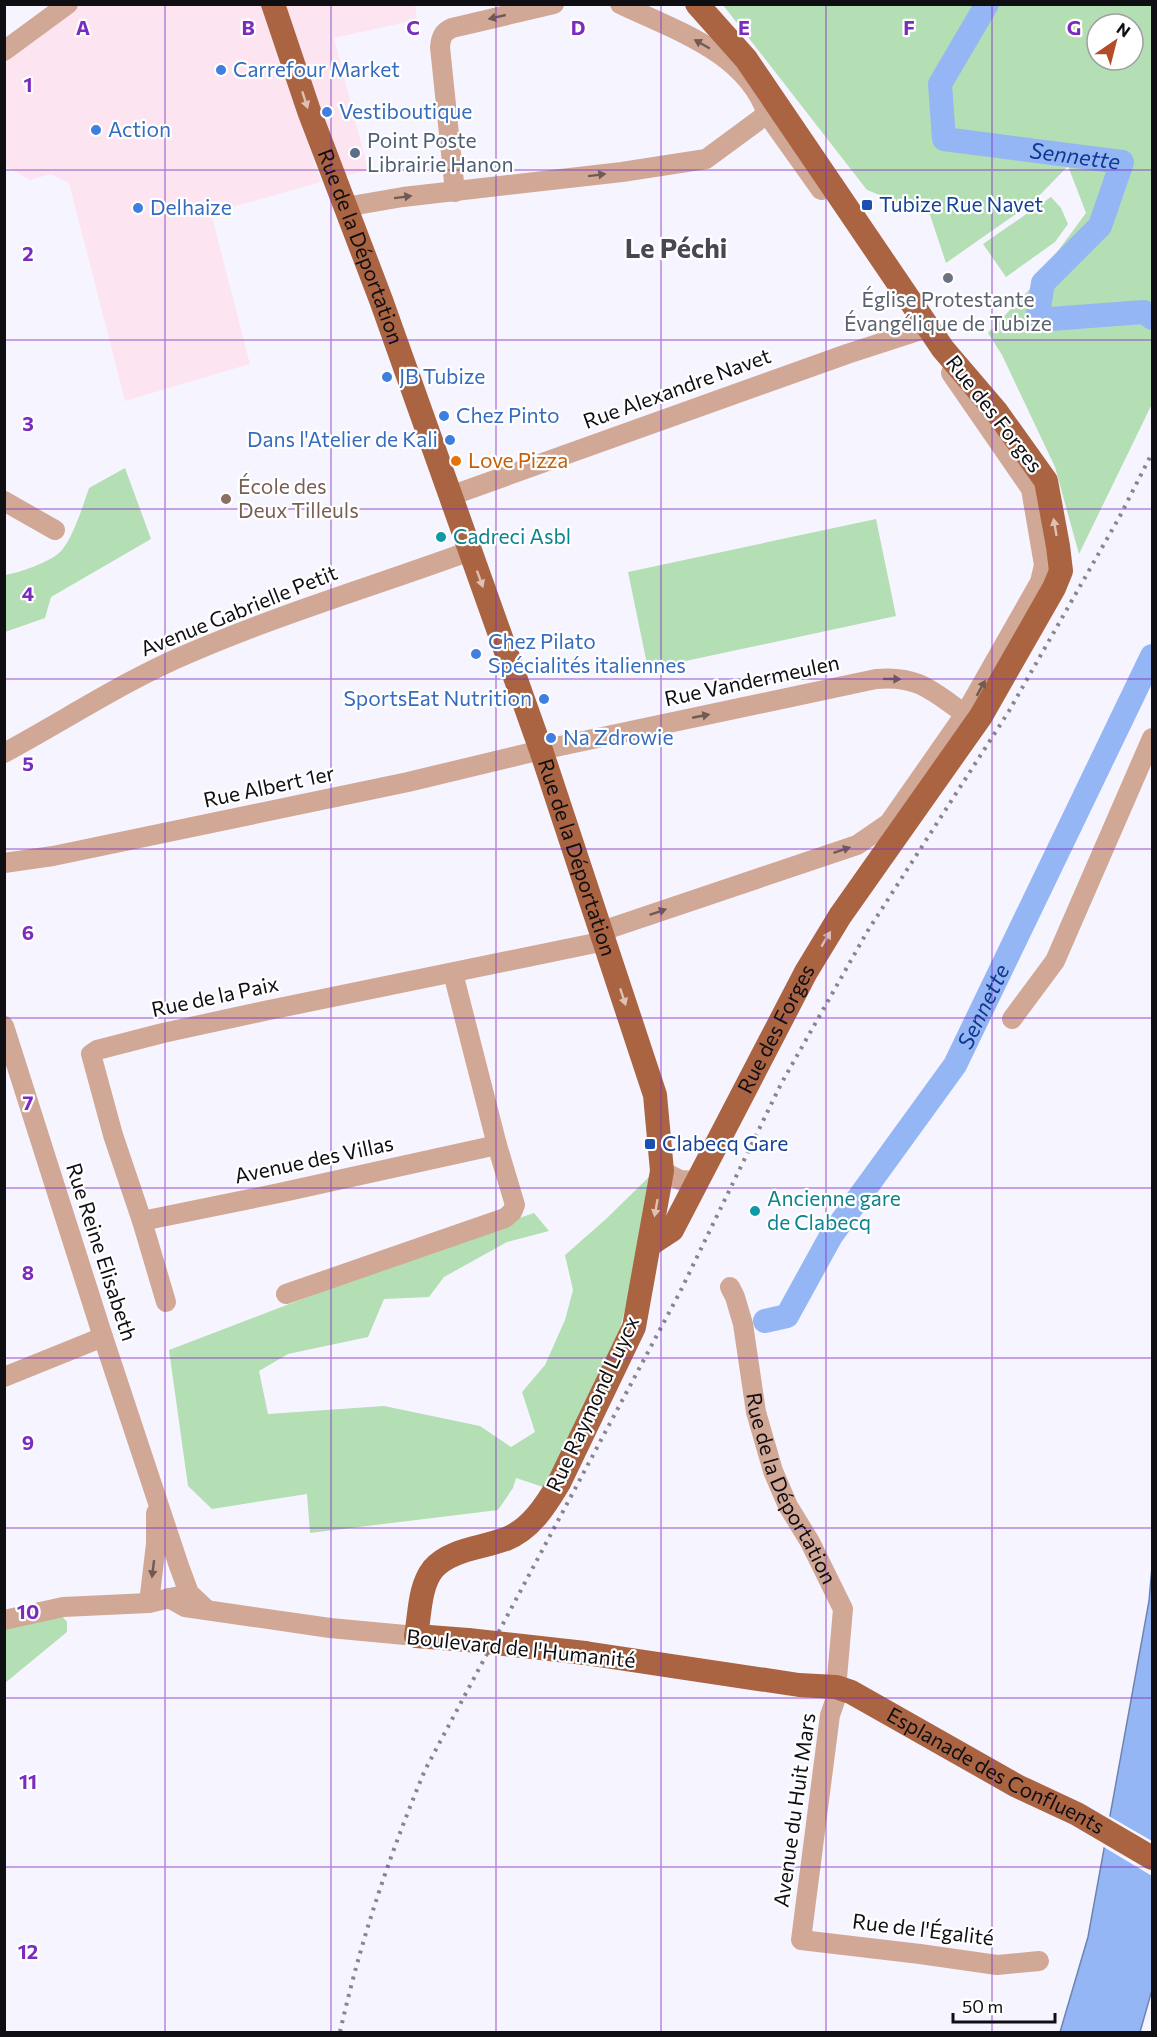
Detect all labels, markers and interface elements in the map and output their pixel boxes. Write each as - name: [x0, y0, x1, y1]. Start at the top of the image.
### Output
- north arrow: [1085, 12, 1145, 72]
- one-way arrow: [488, 13, 506, 23]
- text: A: [76, 15, 90, 39]
- text: B: [241, 15, 255, 39]
- text: C: [406, 15, 420, 39]
- text: D: [571, 15, 585, 39]
- text: E: [738, 15, 750, 39]
- text: F: [903, 15, 915, 39]
- text: G: [1067, 15, 1081, 39]
- text: N: [1114, 18, 1134, 41]
- one-way arrow: [693, 39, 710, 49]
- place label: Carrefour Market: [233, 56, 400, 81]
- marker: Carrefour Market: [214, 63, 228, 77]
- text: 1: [23, 72, 33, 96]
- one-way arrow: [301, 91, 310, 109]
- place label: Vestiboutique: [339, 98, 472, 123]
- marker: Vestiboutique: [320, 105, 334, 119]
- place label: Action: [108, 116, 171, 141]
- marker: Action: [89, 123, 103, 137]
- place label: Point Poste Librairie Hanon: [367, 127, 514, 176]
- water label: Sennette: [1028, 136, 1122, 175]
- street label: Rue de la Déportation: [314, 145, 410, 347]
- marker: Point Poste Librairie Hanon: [348, 146, 362, 160]
- one-way arrow: [587, 170, 606, 180]
- place label: Tubize Rue Navet: [879, 191, 1043, 216]
- one-way arrow: [394, 193, 413, 202]
- place label: Delhaize: [150, 194, 232, 219]
- marker: Tubize Rue Navet: [860, 198, 874, 212]
- marker: Delhaize: [131, 201, 145, 215]
- district label: Le Péchi: [625, 231, 727, 264]
- text: 2: [22, 241, 34, 265]
- marker: Église Protestante Évangélique de Tubize: [941, 271, 955, 285]
- place label: Église Protestante Évangélique de Tubize: [844, 286, 1052, 335]
- street label: Rue Alexandre Navet: [579, 342, 774, 433]
- street label: Rue des Forges: [942, 349, 1049, 477]
- place label: JB Tubize: [399, 363, 485, 388]
- marker: JB Tubize: [380, 370, 394, 384]
- place label: Chez Pinto: [456, 402, 560, 427]
- marker: Chez Pinto: [437, 409, 451, 423]
- text: 3: [22, 411, 34, 435]
- place label: Dans l'Atelier de Kali: [247, 426, 438, 451]
- marker: Dans l'Atelier de Kali: [443, 433, 457, 447]
- place label: Love Pizza: [468, 447, 568, 472]
- marker: Love Pizza: [449, 454, 463, 468]
- place label: École des Deux Tilleuls: [238, 473, 359, 522]
- marker: École des Deux Tilleuls: [219, 492, 233, 506]
- one-way arrow: [1050, 518, 1059, 537]
- place label: Cadreci Asbl: [453, 523, 571, 548]
- marker: Cadreci Asbl: [434, 530, 448, 544]
- street label: Avenue Gabrielle Petit: [136, 559, 340, 660]
- one-way arrow: [475, 570, 485, 588]
- text: 4: [22, 581, 34, 605]
- place label: Chez Pilato Spécialités italiennes: [488, 628, 686, 677]
- marker: Chez Pilato Spécialités italiennes: [469, 647, 483, 661]
- street label: Rue Vandermeulen: [662, 649, 841, 710]
- one-way arrow: [883, 674, 902, 683]
- one-way arrow: [975, 680, 986, 696]
- place label: SportsEat Nutrition: [344, 685, 532, 710]
- marker: SportsEat Nutrition: [537, 692, 551, 706]
- one-way arrow: [692, 711, 711, 720]
- place label: Na Zdrowie: [563, 724, 674, 749]
- marker: Na Zdrowie: [544, 731, 558, 745]
- text: 5: [22, 751, 34, 775]
- street label: Rue de la Déportation: [534, 755, 622, 959]
- street label: Rue Albert 1er: [201, 759, 337, 812]
- one-way arrow: [834, 844, 852, 854]
- one-way arrow: [649, 906, 667, 916]
- text: 6: [22, 920, 34, 944]
- one-way arrow: [821, 931, 832, 947]
- street label: Rue des Forges: [731, 959, 819, 1097]
- water label: Sennette: [951, 959, 1015, 1053]
- street label: Rue de la Paix: [149, 970, 280, 1021]
- one-way arrow: [619, 988, 629, 1006]
- text: 7: [23, 1090, 34, 1114]
- street label: Avenue des Villas: [232, 1129, 395, 1188]
- place label: Clabecq Gare: [662, 1130, 788, 1155]
- marker: Clabecq Gare: [643, 1137, 657, 1151]
- street label: Rue Reine Elisabeth: [62, 1159, 143, 1344]
- place label: Ancienne gare de Clabecq: [767, 1185, 901, 1234]
- one-way arrow: [651, 1199, 660, 1218]
- marker: Ancienne gare de Clabecq: [748, 1204, 762, 1218]
- text: 8: [22, 1260, 34, 1284]
- street label: Rue Raymond Luycx: [540, 1311, 643, 1495]
- street label: Rue de la Déportation: [742, 1391, 843, 1588]
- text: 9: [22, 1430, 34, 1454]
- one-way arrow: [149, 1559, 158, 1578]
- text: 10: [17, 1599, 39, 1623]
- street label: Boulevard de l'Humanité: [405, 1623, 637, 1672]
- street label: Esplanade des Confluents: [883, 1701, 1110, 1838]
- street label: Avenue du Huit Mars: [768, 1711, 820, 1909]
- text: 11: [19, 1769, 37, 1793]
- street label: Rue de l'Égalité: [851, 1907, 995, 1950]
- text: 12: [18, 1939, 38, 1963]
- scale bar: [953, 1986, 1055, 2024]
- text: 50 m: [962, 1995, 1003, 2017]

